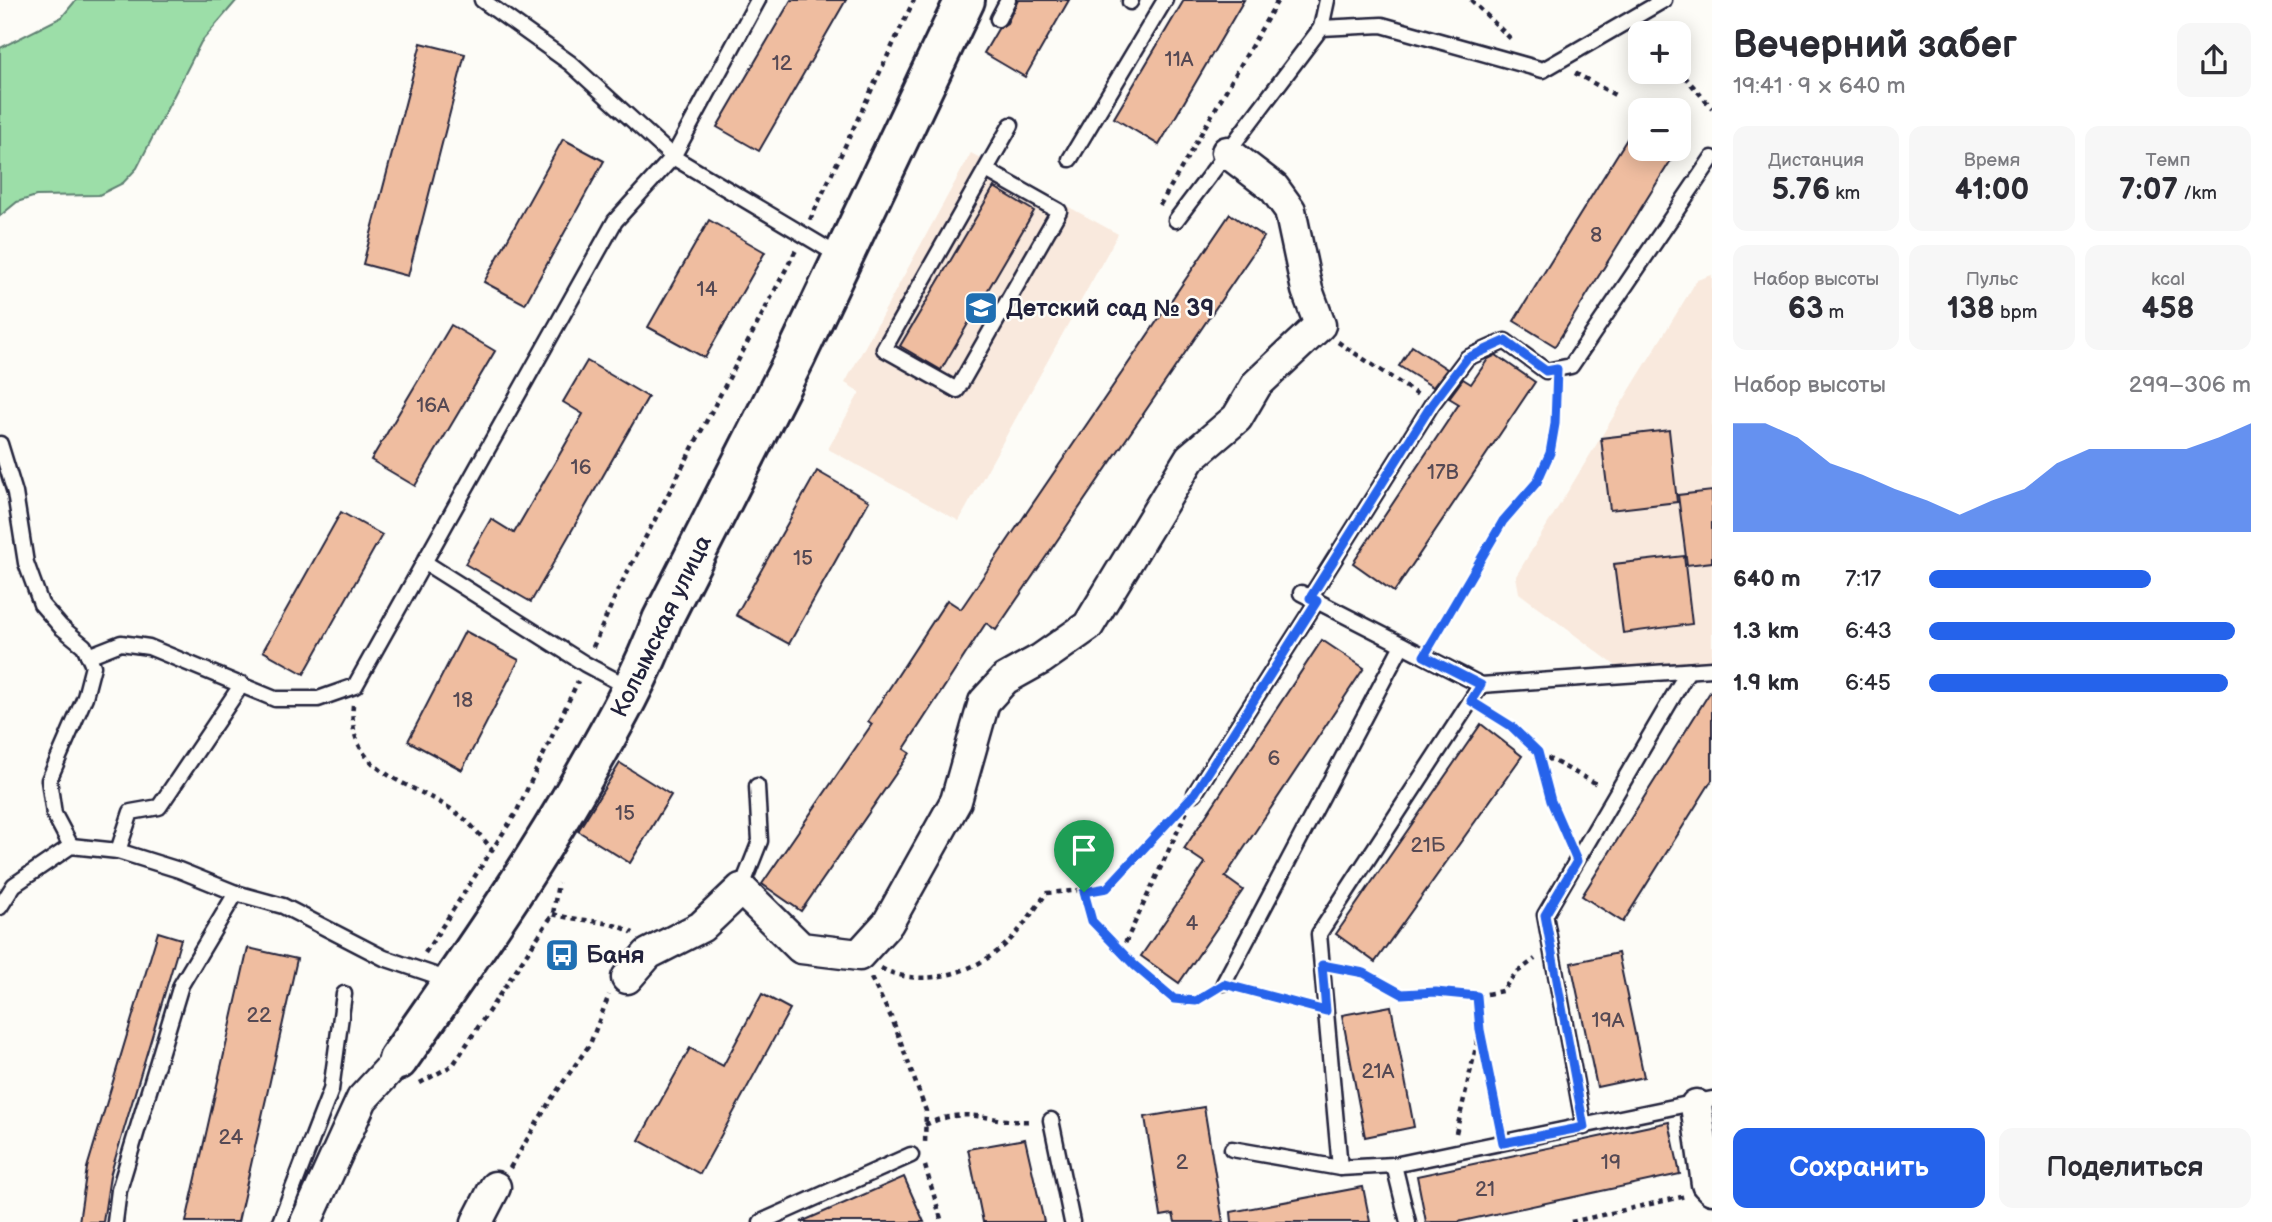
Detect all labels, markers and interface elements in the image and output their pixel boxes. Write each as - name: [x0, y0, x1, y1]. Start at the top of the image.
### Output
- map controls: [1628, 21, 1691, 161]
- button: +: [1628, 21, 1691, 84]
- text: Вечерний забег: [1733, 23, 2017, 68]
- button: share: [2177, 23, 2251, 97]
- house number: 11А: [1165, 47, 1194, 72]
- house number: 12: [772, 51, 793, 76]
- text: 19:41 · 9 × 640 m: [1733, 72, 1906, 100]
- button: −: [1628, 98, 1691, 161]
- text: Дистанция: [1768, 149, 1864, 172]
- text: Время: [1964, 149, 2020, 172]
- text: Темп: [2145, 149, 2191, 172]
- text: 5.76: [1772, 172, 1830, 208]
- text: 41:00: [1955, 172, 2029, 208]
- text: 7:07: [2119, 172, 2178, 208]
- text: km: [1830, 182, 1860, 205]
- text: /km: [2178, 182, 2217, 205]
- house number: 8: [1590, 223, 1602, 248]
- text: Набор высоты: [1753, 268, 1879, 291]
- text: Пульс: [1966, 268, 2018, 291]
- text: kcal: [2151, 268, 2185, 291]
- house number: 14: [697, 277, 718, 302]
- school or university icon: Детский сад № 39: [962, 289, 1000, 327]
- text: 63: [1788, 291, 1823, 327]
- text: 138: [1947, 291, 1995, 327]
- text: 458: [2141, 291, 2195, 327]
- place label: Детский сад № 39: [1006, 294, 1214, 323]
- text: m: [1823, 301, 1844, 324]
- text: bpm: [1995, 301, 2037, 324]
- text: Набор высоты: [1733, 371, 1886, 399]
- text: 299–306 m: [2129, 371, 2251, 399]
- house number: 16А: [416, 393, 450, 418]
- house number: 16: [571, 455, 592, 480]
- house number: 17В: [1427, 460, 1459, 485]
- street label: Колымская улица: [605, 530, 718, 722]
- house number: 15: [793, 546, 813, 571]
- text: 640 m: [1733, 565, 1801, 593]
- text: 7:17: [1845, 565, 1881, 593]
- text: 1.3 km: [1733, 617, 1799, 645]
- text: 6:43: [1845, 617, 1892, 645]
- text: 1.9 km: [1733, 669, 1799, 697]
- text: 6:45: [1845, 669, 1891, 697]
- house number: 18: [453, 688, 473, 713]
- house number: 6: [1268, 746, 1281, 771]
- house number: 15: [615, 801, 635, 826]
- pin: [1054, 820, 1114, 892]
- icon: arrive: [1065, 831, 1103, 869]
- house number: 21Б: [1411, 833, 1446, 858]
- house number: 4: [1186, 911, 1199, 936]
- bus stop icon: Баня: [543, 936, 581, 974]
- place label: Баня: [586, 941, 645, 970]
- house number: 22: [247, 1003, 272, 1028]
- house number: 19А: [1592, 1008, 1625, 1033]
- house number: 21А: [1362, 1059, 1395, 1084]
- house number: 24: [219, 1125, 244, 1150]
- button: Сохранить: [1733, 1128, 1985, 1208]
- button: Поделиться: [1999, 1128, 2251, 1208]
- house number: 2: [1176, 1150, 1189, 1175]
- house number: 19: [1601, 1150, 1621, 1175]
- house number: 21: [1475, 1177, 1495, 1202]

